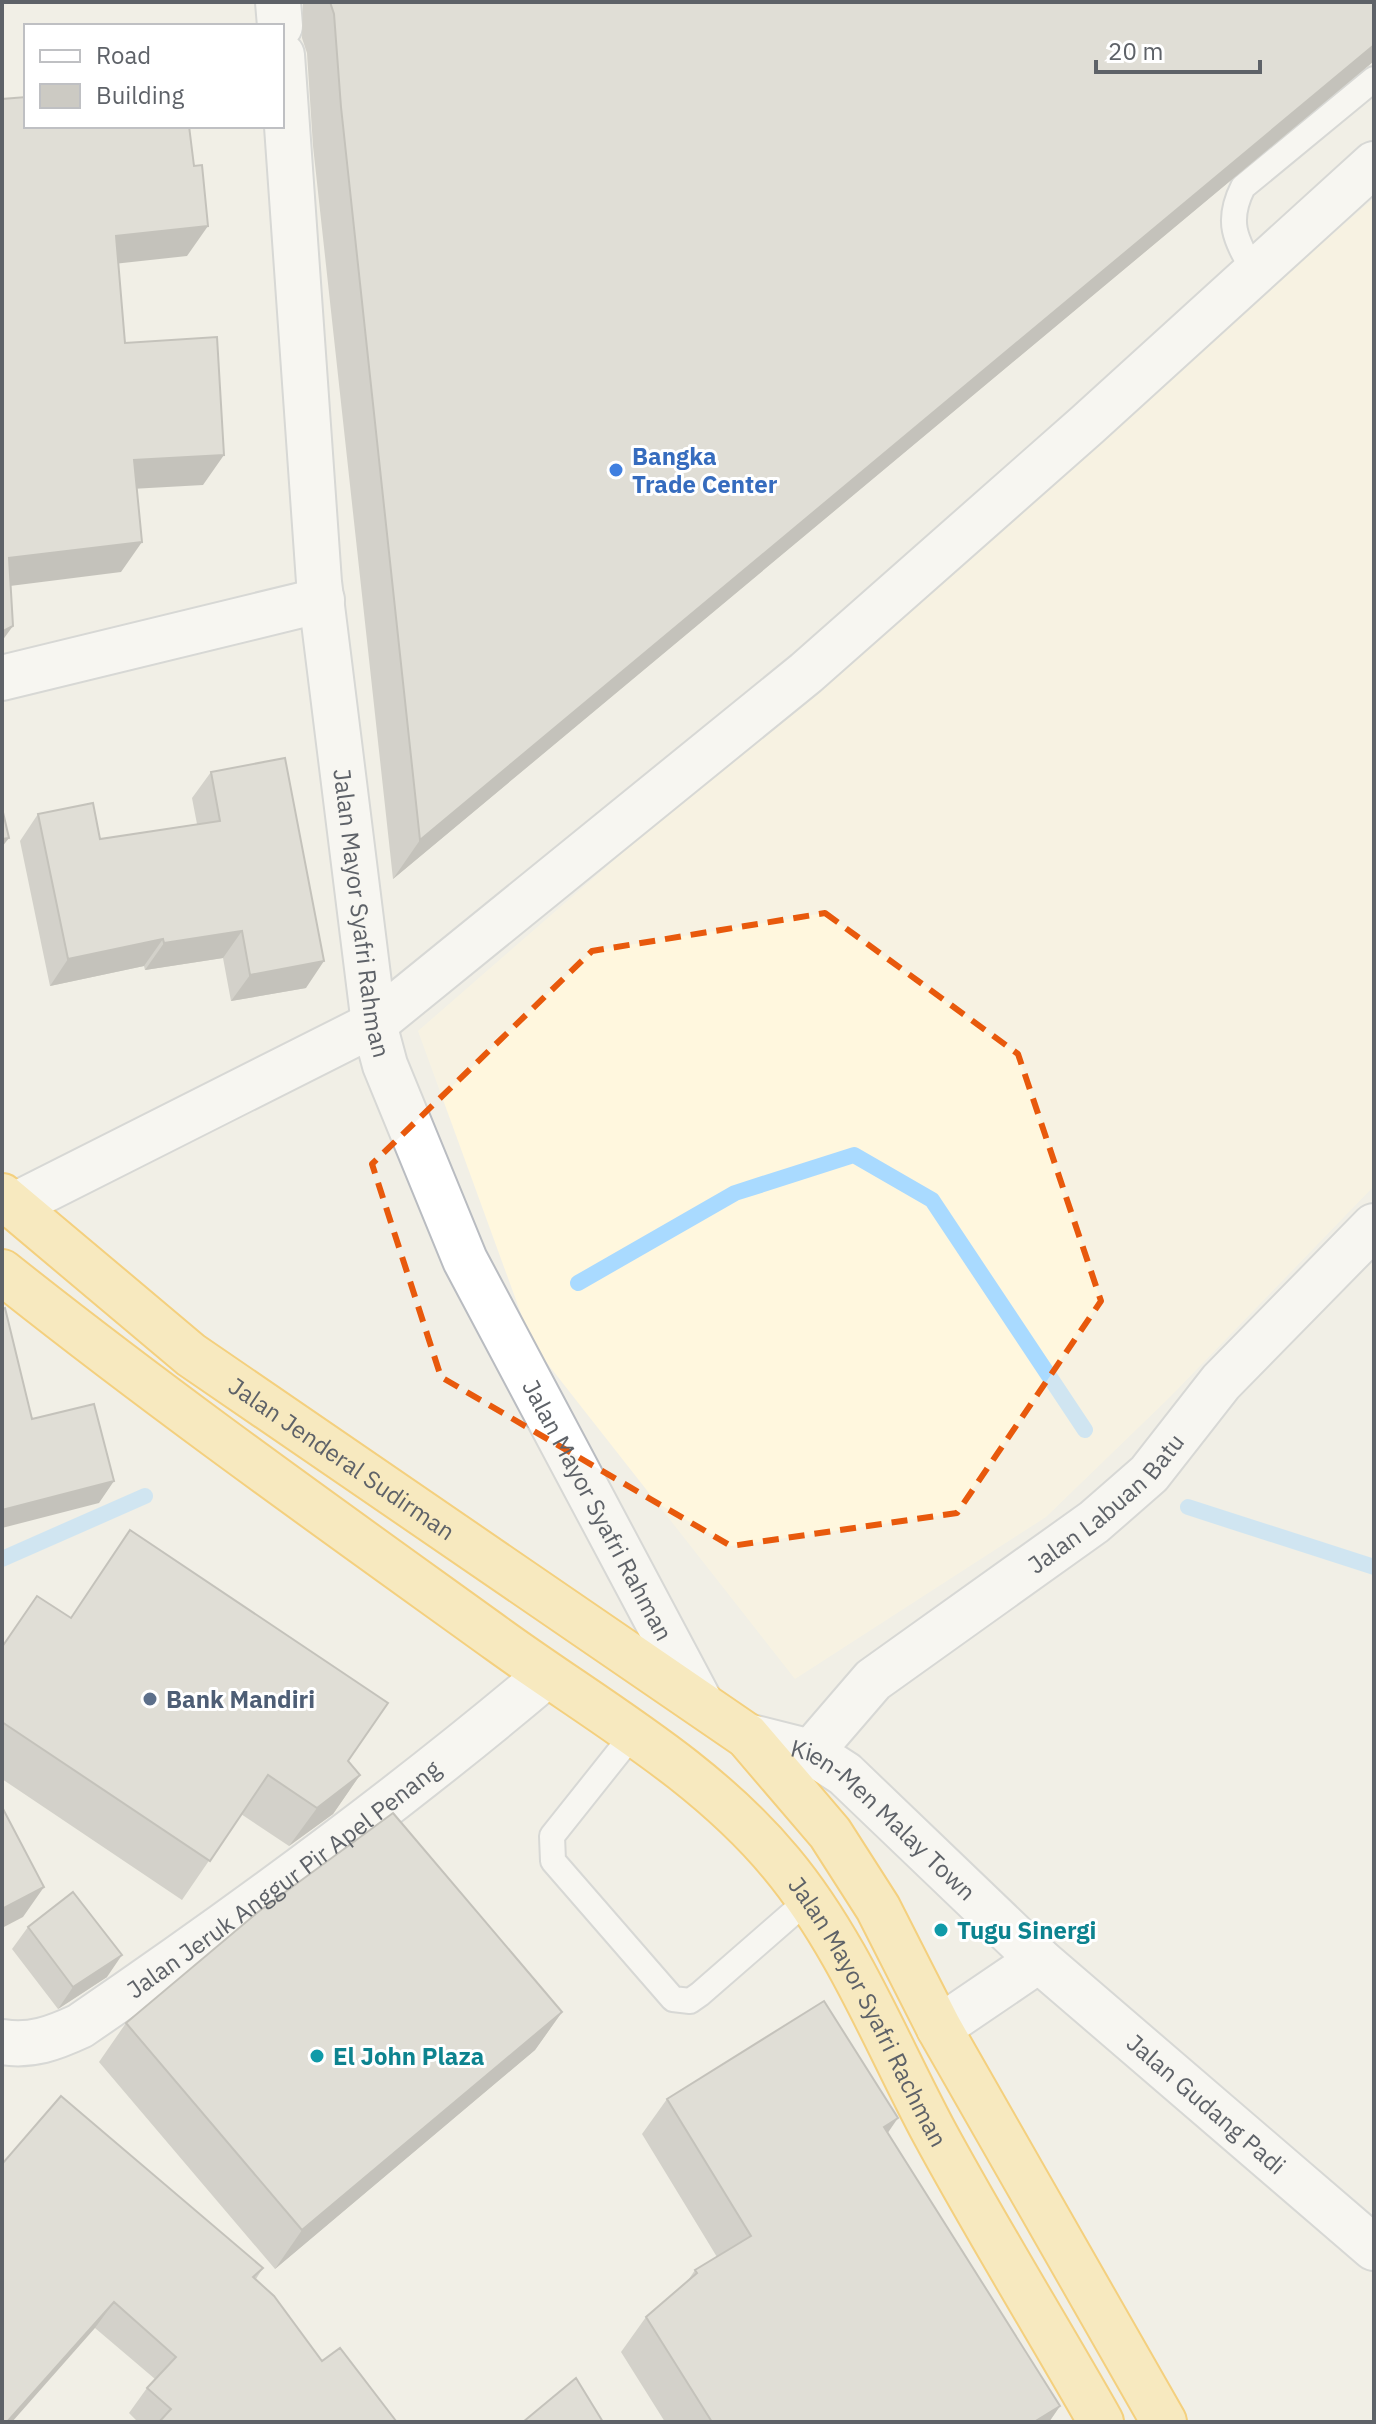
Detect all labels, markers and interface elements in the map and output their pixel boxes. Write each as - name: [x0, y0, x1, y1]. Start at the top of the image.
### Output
- legend: [24, 24, 284, 128]
- scale bar: [1096, 24, 1260, 74]
- text: 20 m: [1108, 35, 1163, 67]
- text: Road: [96, 39, 151, 71]
- text: Building: [96, 79, 184, 111]
- place label: Bangka Trade Center: [632, 440, 778, 500]
- marker: Bangka Trade Center: [607, 461, 625, 479]
- street label: Jalan Mayor Syafri Rahman: [326, 767, 398, 1061]
- street label: Jalan Jenderal Sudirman: [223, 1370, 461, 1547]
- street label: Jalan Mayor Syafri Rahman: [515, 1374, 680, 1646]
- street label: Jalan Labuan Batu: [1021, 1427, 1191, 1580]
- place label: Bank Mandiri: [166, 1683, 315, 1715]
- marker: Bank Mandiri: [141, 1690, 159, 1708]
- street label: Kien-Men Malay Town: [788, 1732, 983, 1907]
- street label: Jalan Jeruk Anggur Pir Apel Penang: [120, 1752, 447, 2005]
- street label: Jalan Mayor Syafri Rachman: [781, 1870, 955, 2152]
- place label: Tugu Sinergi: [957, 1914, 1096, 1946]
- marker: Tugu Sinergi: [932, 1921, 950, 1939]
- street label: Jalan Gudang Padi: [1120, 2027, 1293, 2181]
- place label: El John Plaza: [333, 2040, 485, 2072]
- marker: El John Plaza: [308, 2047, 326, 2065]

